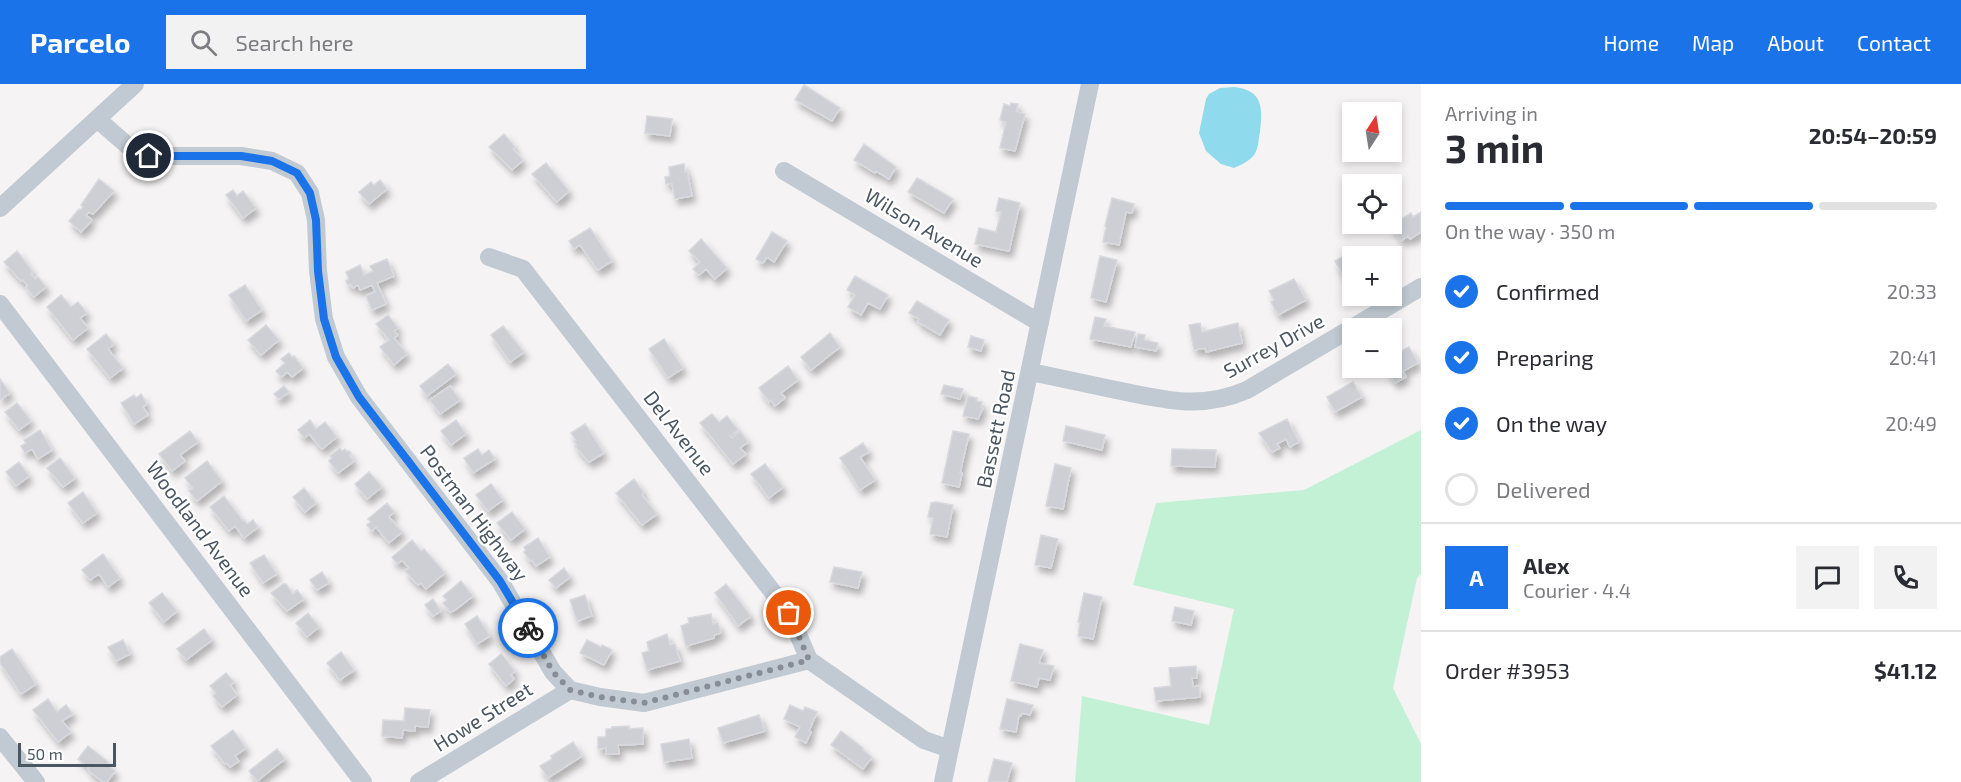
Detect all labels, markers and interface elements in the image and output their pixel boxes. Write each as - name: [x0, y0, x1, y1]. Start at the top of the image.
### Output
- search box: [166, 15, 586, 69]
- text: Parcelo: [30, 25, 130, 59]
- icon: search: [187, 26, 220, 59]
- text: Search here: [235, 29, 354, 55]
- text: Home: [1603, 30, 1659, 55]
- text: Map: [1692, 30, 1734, 55]
- text: About: [1767, 30, 1824, 55]
- text: Contact: [1857, 30, 1931, 55]
- text: Arriving in: [1445, 101, 1538, 125]
- north arrow: [1342, 102, 1402, 162]
- map controls: [1342, 102, 1402, 378]
- text: 20:54–20:59: [1809, 122, 1937, 148]
- text: 3 min: [1445, 124, 1544, 171]
- pin: [123, 130, 174, 181]
- icon: home: [132, 139, 165, 172]
- button: locate: [1342, 174, 1402, 234]
- street label: Wilson Avenue: [861, 182, 988, 272]
- text: On the way · 350 m: [1445, 219, 1615, 243]
- button: +: [1342, 246, 1402, 306]
- icon: check: [1445, 275, 1478, 308]
- text: Confirmed: [1496, 278, 1600, 304]
- text: 20:33: [1887, 279, 1937, 303]
- street label: Surrey Drive: [1219, 308, 1328, 383]
- button: −: [1342, 318, 1402, 378]
- icon: check: [1445, 341, 1478, 374]
- text: Preparing: [1496, 344, 1594, 370]
- text: 20:41: [1889, 345, 1937, 369]
- street label: Bassett Road: [971, 368, 1019, 490]
- street label: Del Avenue: [639, 385, 720, 479]
- icon: check: [1445, 407, 1478, 440]
- text: On the way: [1496, 410, 1607, 436]
- text: 20:49: [1885, 411, 1937, 435]
- street label: Postman Highway: [416, 439, 534, 586]
- street label: Woodland Avenue: [142, 456, 260, 601]
- text: Delivered: [1496, 476, 1591, 502]
- button: chat: [1796, 546, 1859, 609]
- button: phone: [1874, 546, 1937, 609]
- text: Alex: [1523, 552, 1569, 578]
- text: A: [1469, 564, 1484, 590]
- text: Courier · 4.4: [1523, 578, 1631, 602]
- pin: [763, 587, 814, 638]
- icon: bag: [772, 596, 805, 629]
- courier: [498, 598, 558, 658]
- icon: bike: [512, 612, 545, 645]
- text: Order #3953: [1445, 657, 1570, 683]
- text: $41.12: [1874, 657, 1937, 683]
- street label: Howe Street: [429, 676, 537, 756]
- scale bar: [18, 740, 116, 768]
- text: 50 m: [27, 744, 63, 763]

